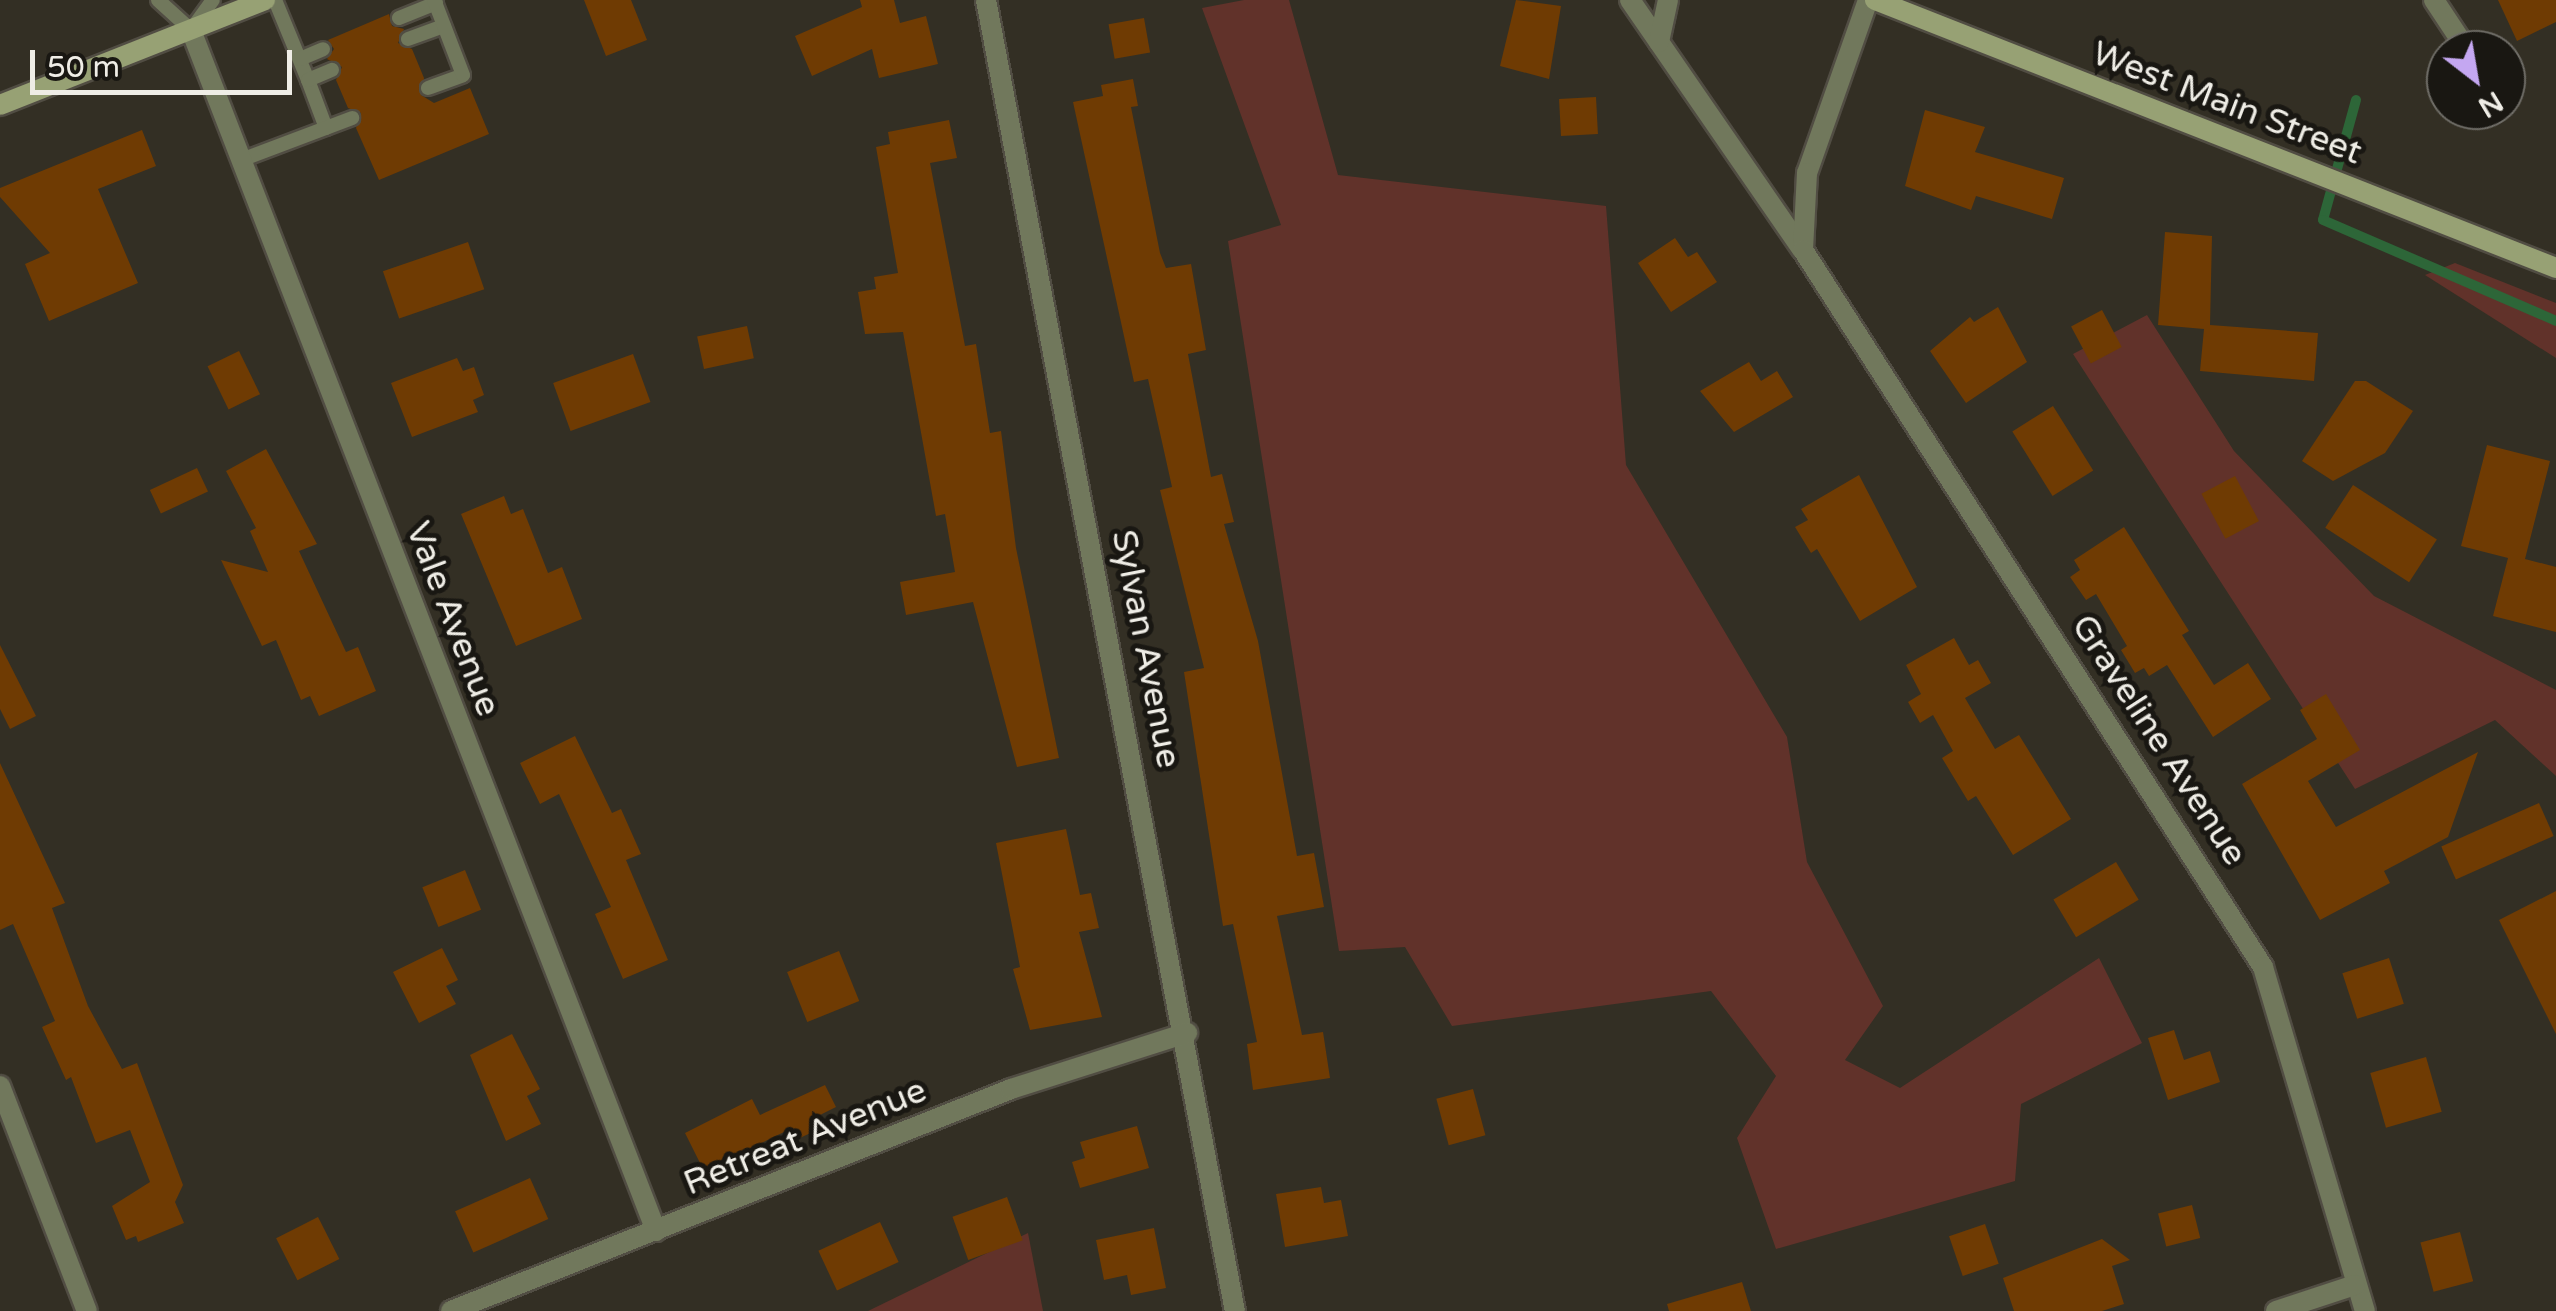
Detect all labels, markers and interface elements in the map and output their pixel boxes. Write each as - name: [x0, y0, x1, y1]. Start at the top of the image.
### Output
- scale bar: [35, 30, 298, 92]
- north arrow: [2426, 30, 2526, 130]
- street label: West Main Street: [2086, 32, 2368, 174]
- text: 50 m: [47, 49, 120, 86]
- text: N: [2472, 84, 2509, 124]
- street label: Vale Avenue: [397, 516, 509, 722]
- street label: Sylvan Avenue: [1102, 526, 1190, 772]
- street label: Graveline Avenue: [2062, 607, 2256, 873]
- street label: Retreat Avenue: [678, 1069, 932, 1205]

